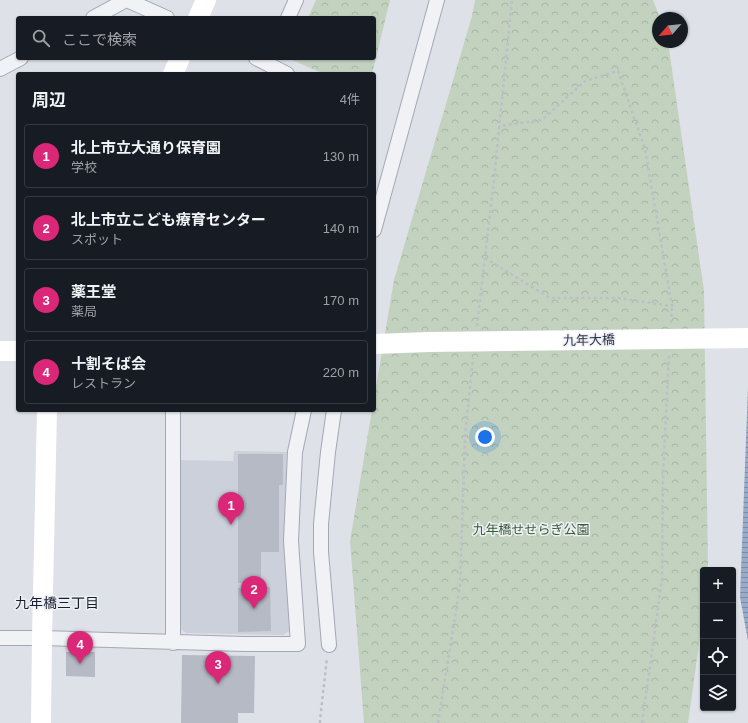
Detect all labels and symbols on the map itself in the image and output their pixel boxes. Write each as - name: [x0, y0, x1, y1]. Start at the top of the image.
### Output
- north arrow: [652, 12, 688, 48]
- street label: 九年大橋: [563, 332, 615, 348]
- your location: [475, 427, 495, 447]
- pin: 1: [218, 492, 244, 525]
- park label: 九年橋せせらぎ公園: [472, 522, 590, 537]
- pin: 2: [241, 576, 267, 609]
- district label: 九年橋三丁目: [15, 595, 99, 611]
- pin: 4: [67, 631, 93, 664]
- pin: 3: [205, 651, 231, 684]

